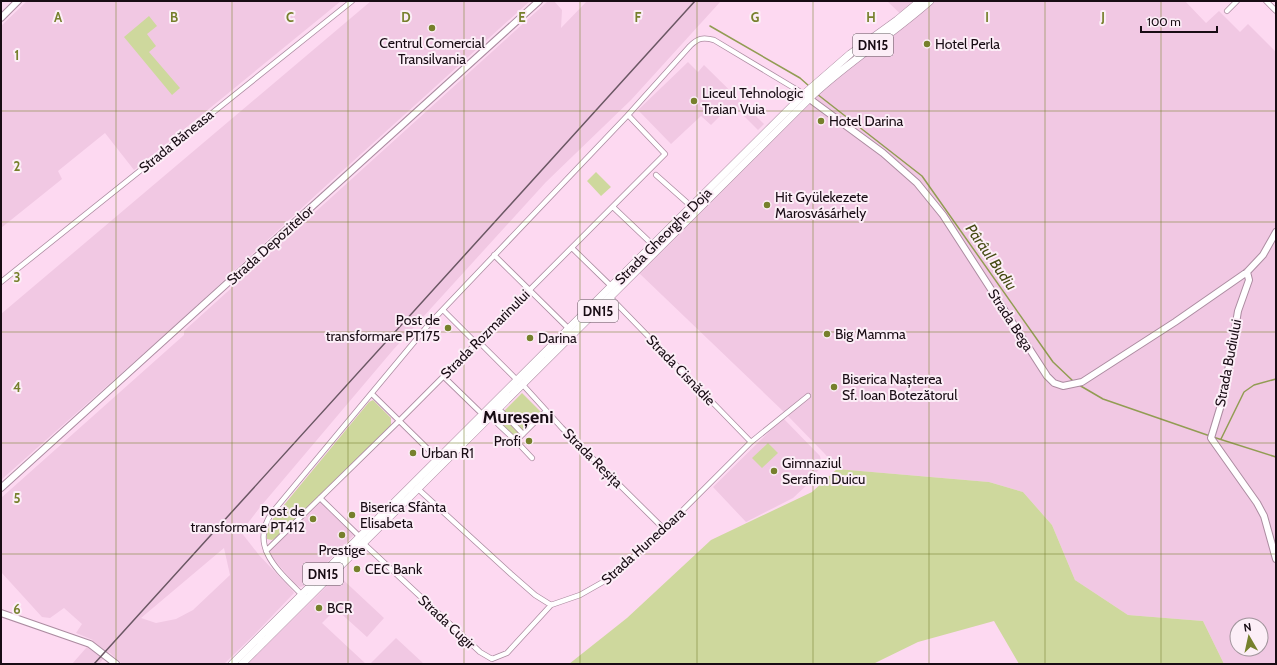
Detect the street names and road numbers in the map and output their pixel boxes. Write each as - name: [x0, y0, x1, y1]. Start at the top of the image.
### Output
- road number: DN15: [853, 34, 893, 56]
- street label: Strada Băneasa: [135, 105, 217, 177]
- street label: Strada Gheorghe Doja: [611, 184, 715, 288]
- street label: Strada Depozitelor: [223, 201, 318, 289]
- street label: Strada Bega: [984, 285, 1038, 355]
- street label: Strada Rozmarinului: [437, 286, 533, 382]
- road number: DN15: [578, 300, 618, 322]
- street label: Strada Budiului: [1211, 318, 1245, 408]
- street label: Strada Cisnădie: [643, 331, 719, 409]
- street label: Strada Reșița: [559, 424, 627, 492]
- street label: Strada Hunedoara: [597, 503, 689, 588]
- road number: DN15: [303, 563, 343, 585]
- street label: Strada Cugir: [415, 591, 480, 653]

